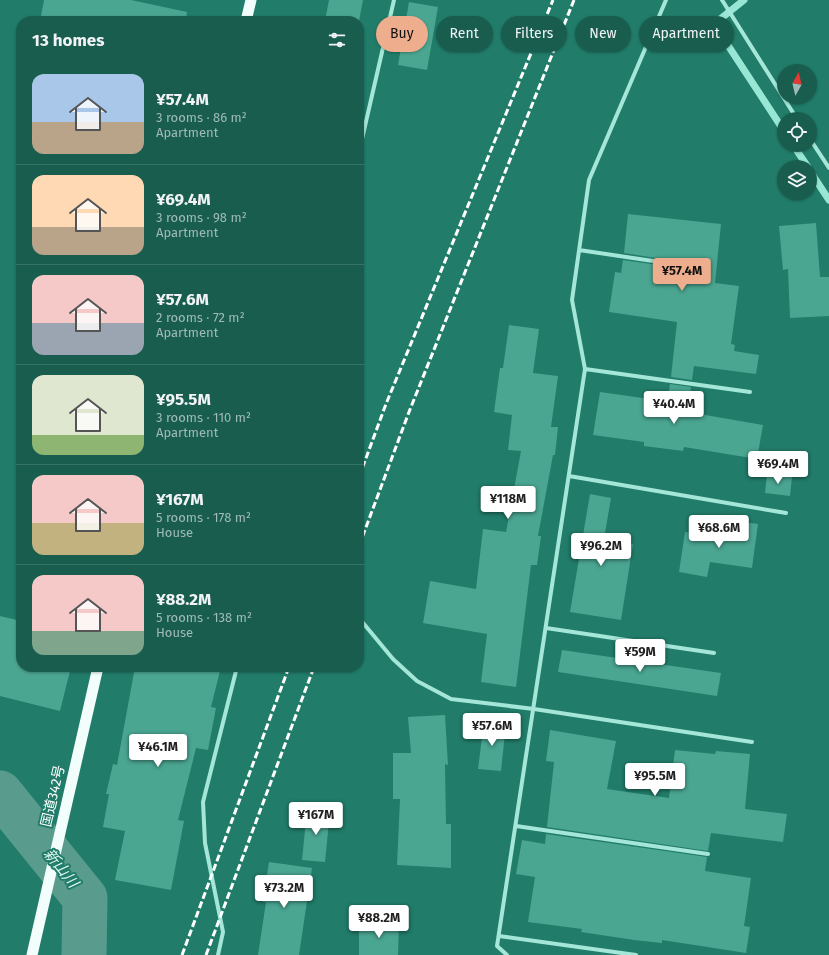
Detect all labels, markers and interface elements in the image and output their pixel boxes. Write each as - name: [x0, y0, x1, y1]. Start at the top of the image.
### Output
- chip: Buy: [376, 16, 428, 52]
- chip: Rent: [436, 16, 493, 52]
- chip: Filters: [501, 16, 567, 52]
- chip: New: [575, 16, 631, 52]
- chip: Apartment: [639, 16, 734, 52]
- icon: filters: [326, 29, 348, 51]
- text: 13 homes: [32, 30, 104, 51]
- north arrow: [777, 64, 817, 104]
- map controls: [777, 64, 817, 200]
- text: ¥57.4M: [156, 89, 209, 110]
- icon: home: [64, 90, 112, 138]
- text: 3 rooms · 86 m²: [156, 110, 247, 125]
- button: locate: [777, 112, 817, 152]
- text: Apartment: [156, 125, 218, 140]
- button: layers: [777, 160, 817, 200]
- text: ¥69.4M: [156, 189, 211, 210]
- icon: home: [64, 191, 112, 239]
- text: 3 rooms · 98 m²: [156, 210, 247, 225]
- text: Apartment: [156, 225, 218, 240]
- pin: ¥57.4M: [649, 258, 715, 292]
- text: ¥57.4M: [662, 263, 702, 278]
- text: ¥57.6M: [156, 289, 209, 310]
- icon: home: [64, 291, 112, 339]
- text: 2 rooms · 72 m²: [156, 310, 245, 325]
- text: Apartment: [156, 325, 218, 340]
- text: ¥95.5M: [156, 389, 211, 410]
- icon: home: [64, 391, 112, 439]
- pin: ¥40.4M: [641, 391, 707, 425]
- text: ¥40.4M: [653, 396, 695, 411]
- text: 3 rooms · 110 m²: [156, 410, 251, 425]
- text: Apartment: [156, 425, 218, 440]
- pin: ¥69.4M: [745, 451, 811, 485]
- text: ¥69.4M: [757, 456, 799, 471]
- pin: ¥118M: [480, 486, 536, 520]
- text: ¥167M: [156, 489, 204, 510]
- icon: home: [64, 491, 112, 539]
- text: ¥118M: [490, 491, 526, 506]
- text: 5 rooms · 178 m²: [156, 510, 251, 525]
- pin: ¥68.6M: [686, 515, 752, 549]
- text: ¥68.6M: [698, 520, 740, 535]
- text: House: [156, 525, 193, 540]
- pin: ¥96.2M: [568, 533, 634, 567]
- text: ¥96.2M: [580, 538, 622, 553]
- text: ¥88.2M: [156, 589, 211, 610]
- icon: home: [64, 591, 112, 639]
- text: 5 rooms · 138 m²: [156, 610, 252, 625]
- text: House: [156, 625, 193, 640]
- pin: ¥59M: [616, 639, 664, 673]
- text: ¥59M: [624, 644, 656, 659]
- pin: ¥57.6M: [459, 713, 525, 747]
- text: ¥57.6M: [472, 718, 512, 733]
- pin: ¥46.1M: [125, 734, 191, 768]
- text: ¥46.1M: [138, 739, 178, 754]
- street label: 国道342号: [38, 763, 68, 829]
- pin: ¥95.5M: [622, 763, 688, 797]
- text: ¥95.5M: [634, 768, 676, 783]
- pin: ¥167M: [288, 802, 344, 836]
- text: ¥167M: [298, 807, 334, 822]
- water label: 新山川: [40, 845, 83, 893]
- pin: ¥73.2M: [251, 875, 317, 909]
- text: ¥73.2M: [264, 880, 304, 895]
- pin: ¥88.2M: [346, 905, 412, 939]
- text: ¥88.2M: [358, 910, 400, 925]

